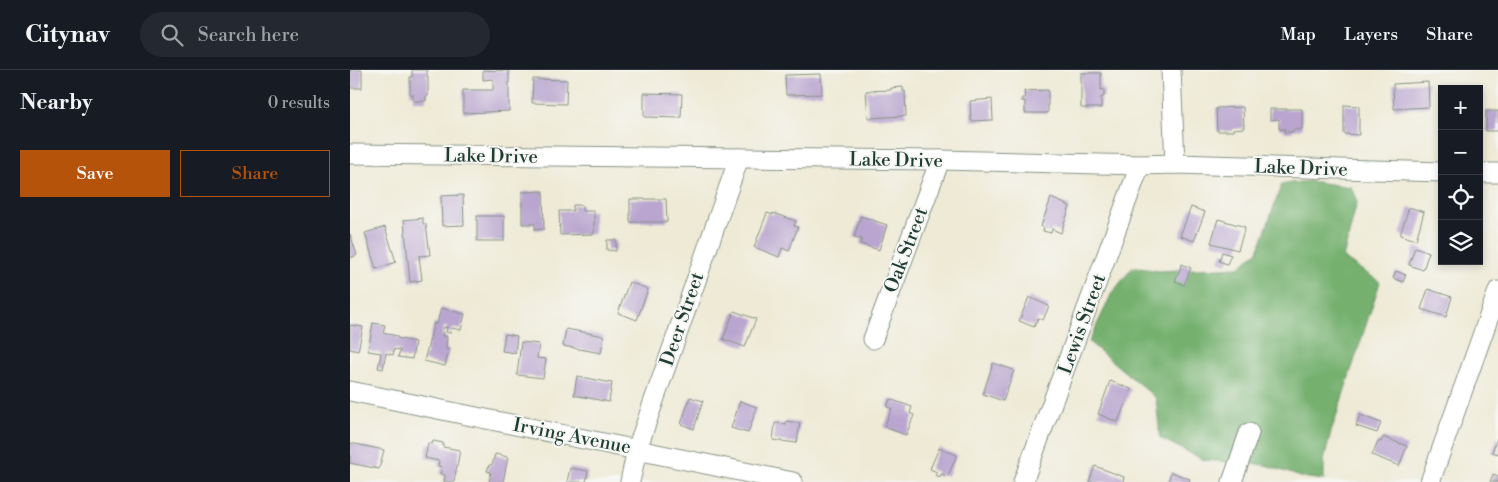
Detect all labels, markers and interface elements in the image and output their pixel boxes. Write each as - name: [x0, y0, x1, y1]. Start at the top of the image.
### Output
- search box: [140, 12, 490, 57]
- text: Citynav: [25, 20, 110, 50]
- icon: search: [158, 21, 186, 49]
- text: Search here: [198, 23, 299, 47]
- text: Map: [1281, 23, 1316, 46]
- text: Layers: [1344, 23, 1398, 46]
- text: Share: [1426, 23, 1473, 46]
- map controls: [1438, 85, 1483, 265]
- button: +: [1438, 85, 1483, 130]
- text: Nearby: [20, 90, 93, 116]
- text: 0 results: [268, 93, 330, 113]
- button: −: [1438, 130, 1483, 175]
- street label: Lake Drive: [444, 143, 538, 169]
- street label: Lake Drive: [849, 147, 943, 173]
- button: Save: [20, 150, 170, 197]
- button: Share: [180, 150, 330, 197]
- street label: Lake Drive: [1254, 154, 1348, 182]
- button: locate: [1438, 175, 1483, 220]
- street label: Oak Street: [879, 203, 933, 296]
- button: layers: [1438, 220, 1483, 265]
- street label: Deer Street: [655, 269, 709, 369]
- street label: Lewis Street: [1053, 270, 1111, 378]
- street label: Irving Avenue: [511, 413, 633, 459]

